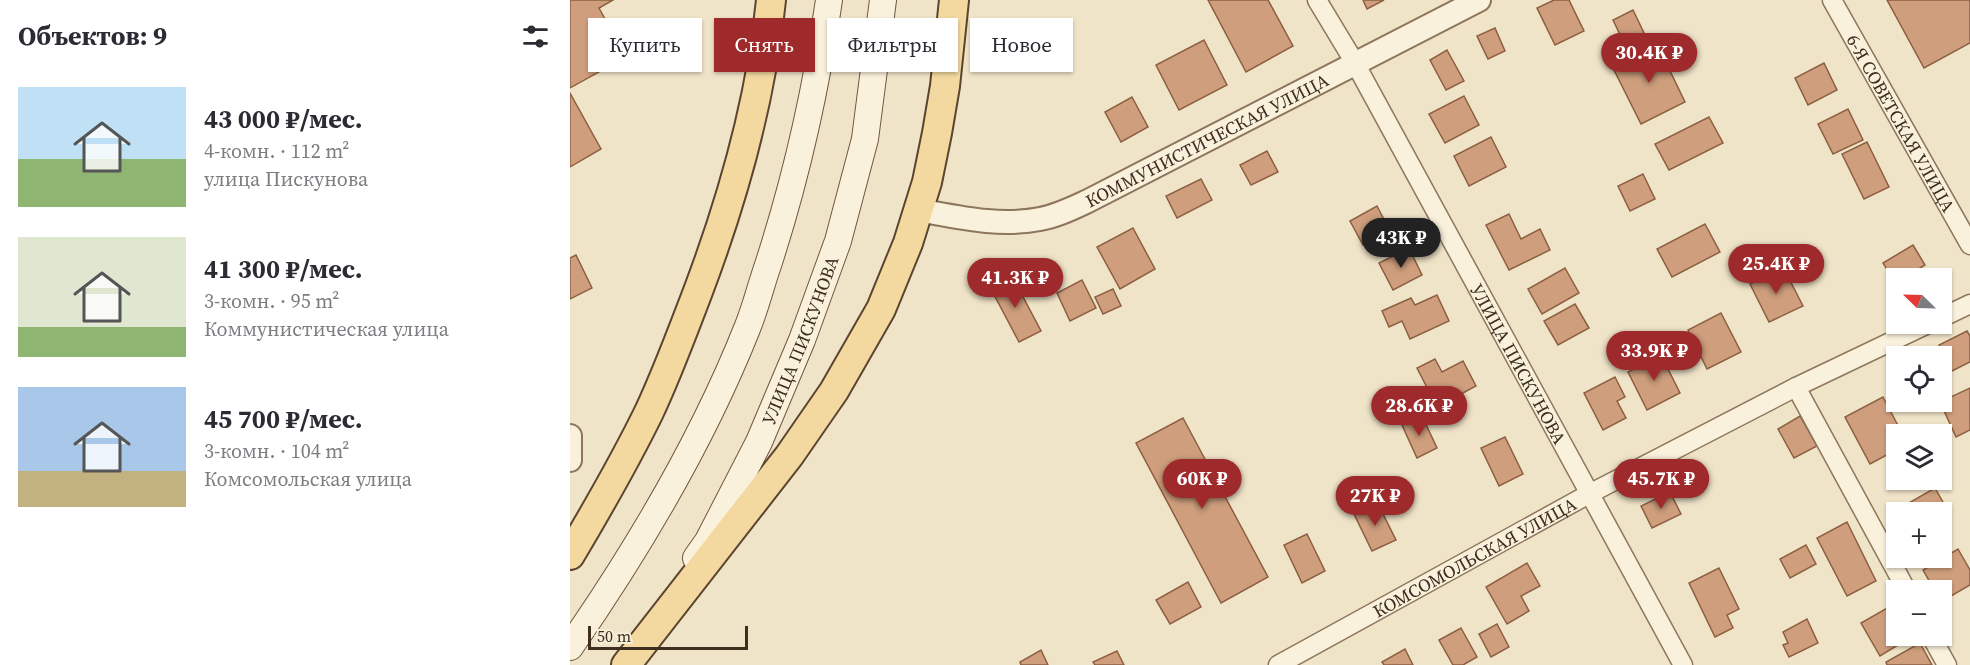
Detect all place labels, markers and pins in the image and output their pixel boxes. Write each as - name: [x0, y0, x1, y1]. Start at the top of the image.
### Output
- pin: 30.4K ₽: [1594, 33, 1704, 84]
- pin: 43K ₽: [1359, 218, 1443, 269]
- pin: 25.4K ₽: [1721, 244, 1831, 295]
- pin: 41.3K ₽: [960, 258, 1070, 309]
- pin: 33.9K ₽: [1599, 331, 1709, 382]
- pin: 28.6K ₽: [1364, 386, 1474, 437]
- pin: 60K ₽: [1160, 459, 1244, 510]
- pin: 45.7K ₽: [1606, 459, 1716, 510]
- pin: 27K ₽: [1333, 476, 1417, 527]

